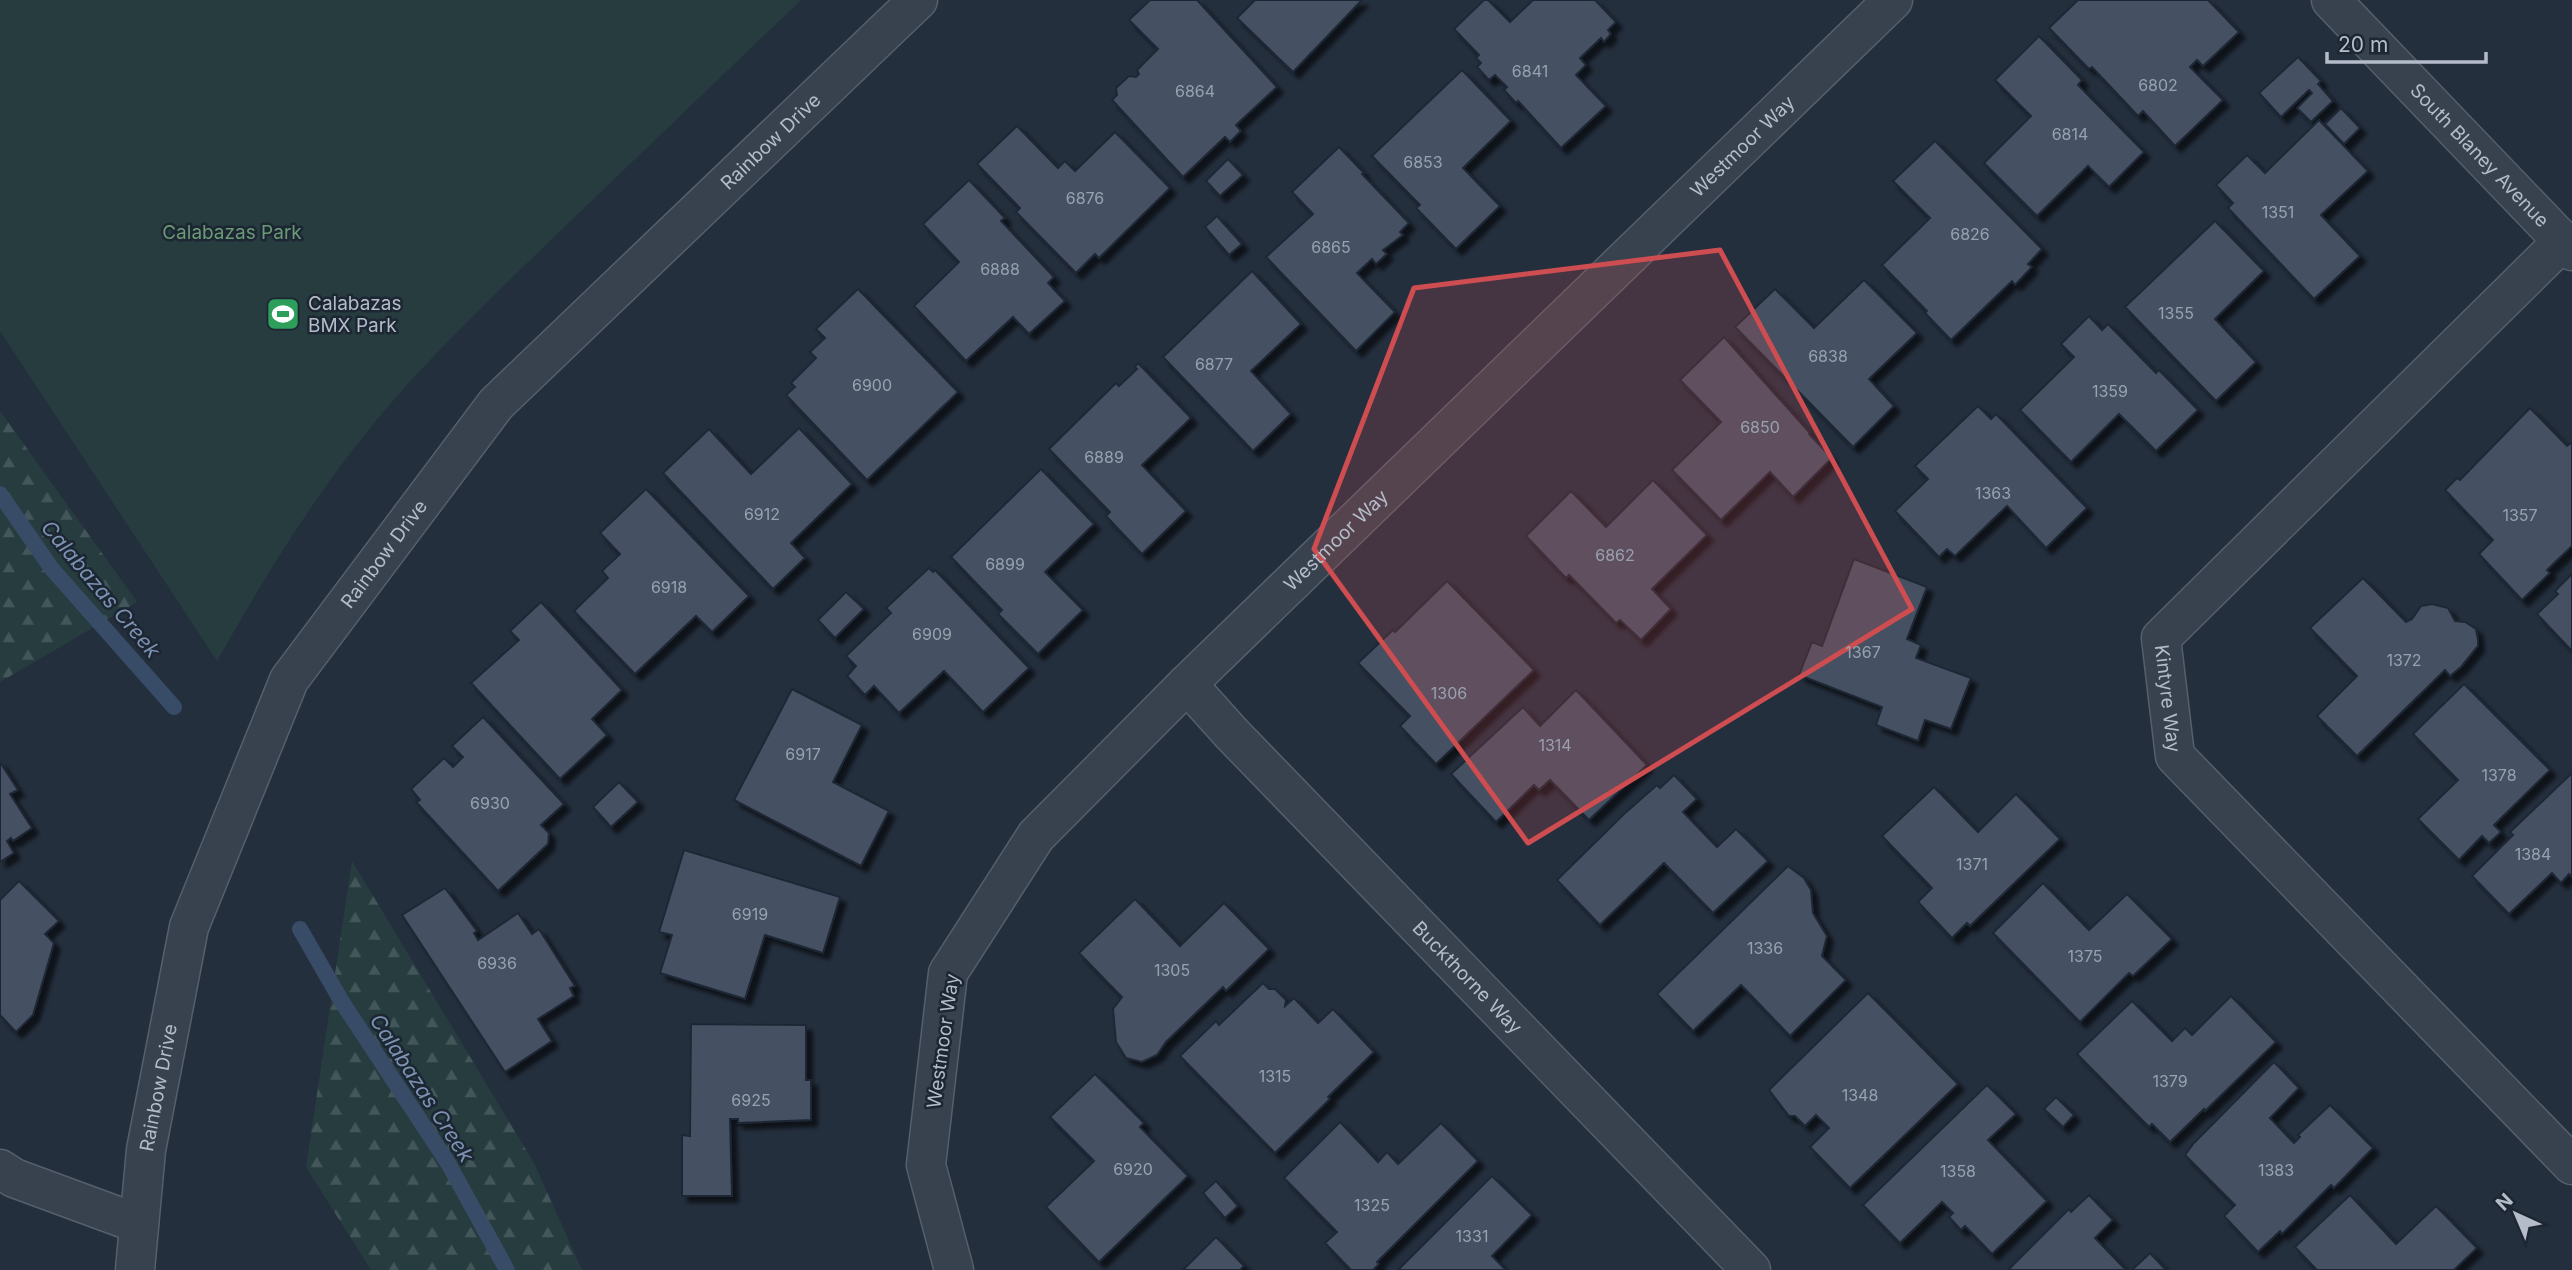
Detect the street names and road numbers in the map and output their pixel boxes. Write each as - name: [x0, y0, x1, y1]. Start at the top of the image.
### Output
- street label: South Blaney Avenue: [2406, 79, 2554, 232]
- street label: Rainbow Drive: [716, 88, 825, 194]
- street label: Westmoor Way: [1685, 90, 1799, 202]
- street label: Westmoor Way: [1279, 484, 1393, 596]
- street label: Rainbow Drive: [336, 495, 432, 612]
- street label: Kintyre Way: [2150, 643, 2186, 754]
- street label: Buckthorne Way: [1408, 916, 1528, 1039]
- street label: Westmoor Way: [922, 972, 964, 1110]
- street label: Rainbow Drive: [134, 1022, 182, 1153]

